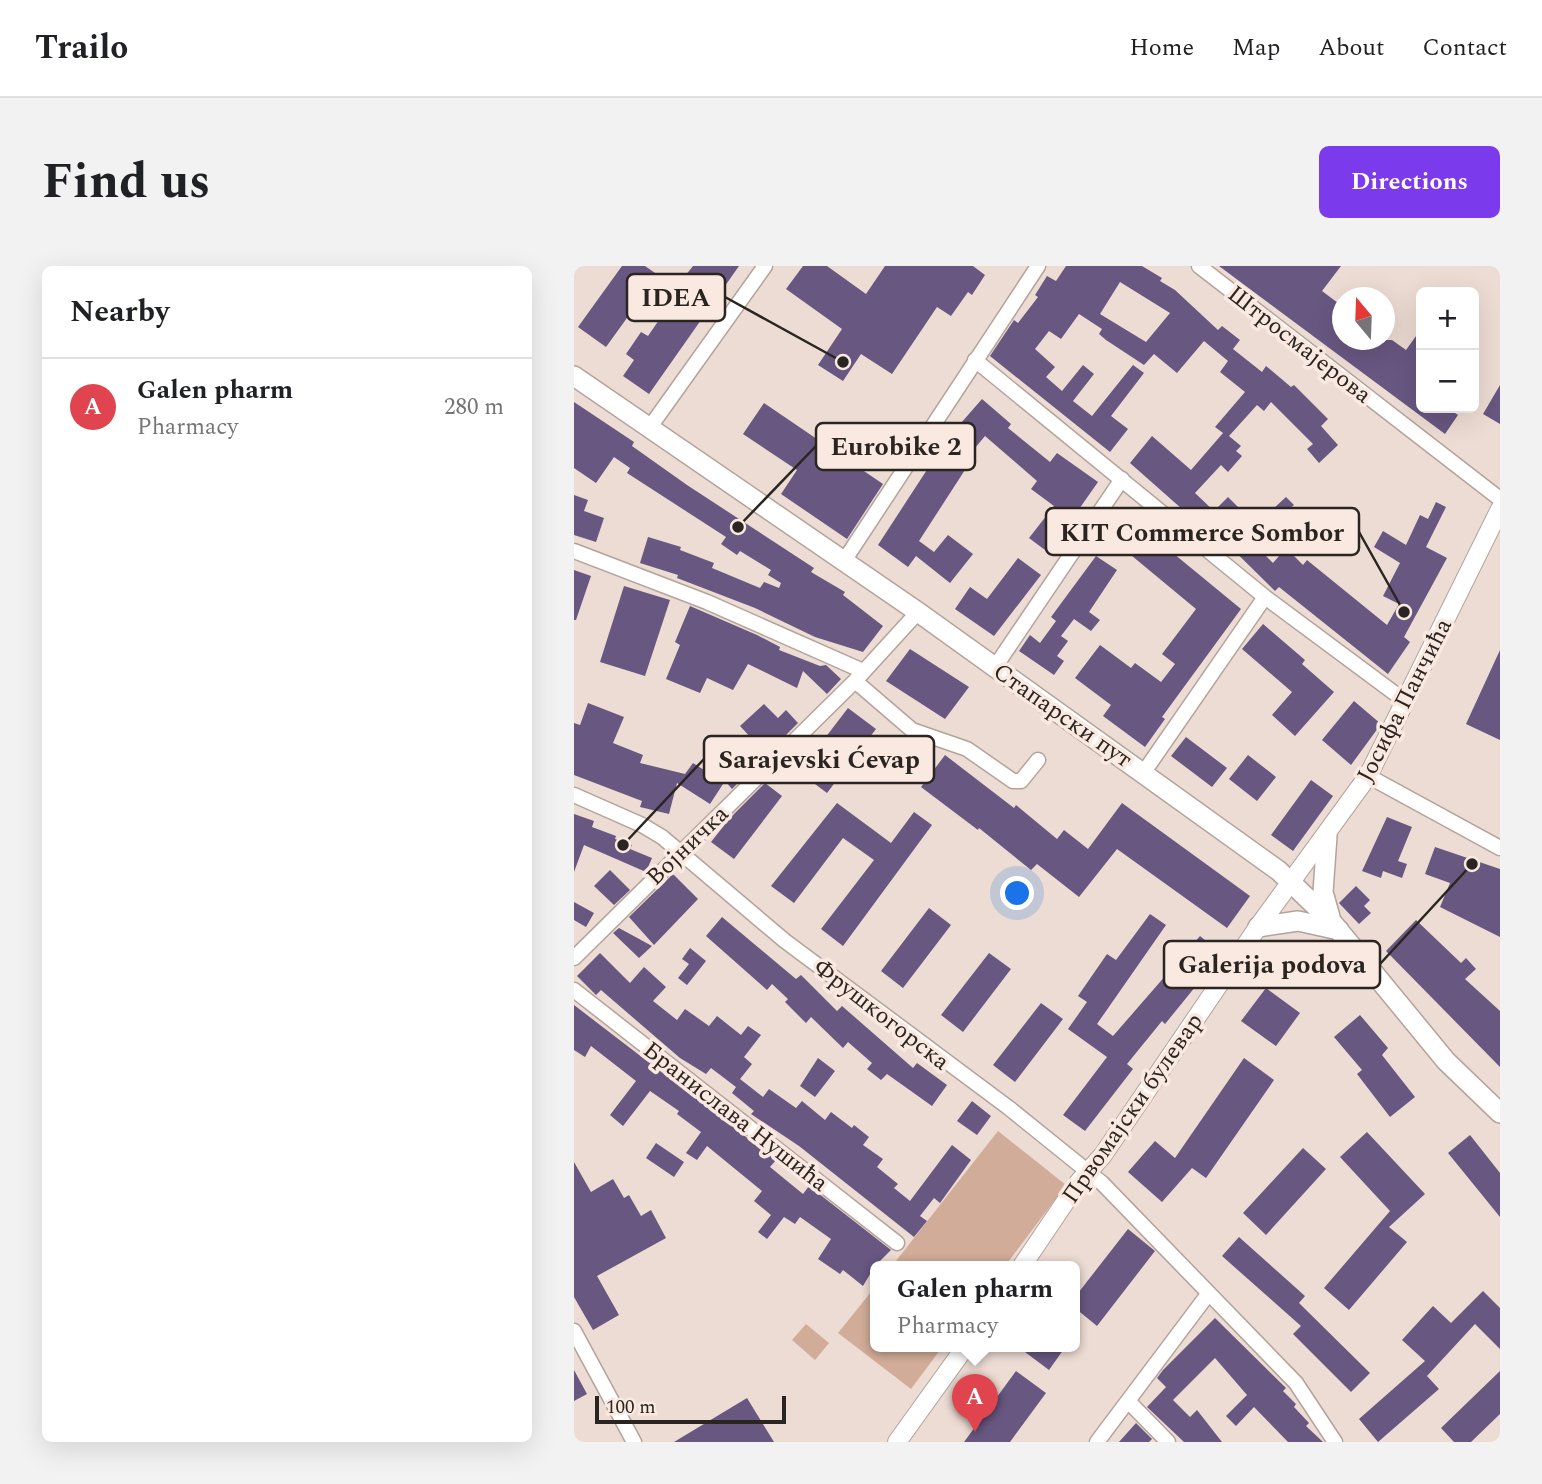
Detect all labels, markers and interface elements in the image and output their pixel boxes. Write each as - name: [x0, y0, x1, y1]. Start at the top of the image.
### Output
- text: Trailo: [35, 23, 128, 73]
- text: Home: [1129, 30, 1194, 66]
- text: Map: [1232, 30, 1280, 66]
- text: About: [1318, 30, 1384, 66]
- text: Contact: [1422, 30, 1507, 66]
- text: Find us: [42, 145, 210, 220]
- button: Directions: [1319, 146, 1500, 218]
- callout: IDEA: [627, 274, 725, 321]
- street label: Штросмајерова: [1220, 277, 1379, 413]
- text: IDEA: [641, 278, 711, 318]
- north arrow: [1332, 287, 1395, 350]
- map controls: [1416, 287, 1479, 413]
- button: +: [1416, 287, 1479, 350]
- text: Nearby: [70, 289, 169, 335]
- button: −: [1416, 350, 1479, 413]
- text: Galen pharm: [137, 370, 293, 410]
- text: A: [84, 390, 102, 425]
- text: 280 m: [444, 390, 504, 425]
- text: Pharmacy: [137, 410, 238, 445]
- callout: Eurobike 2: [816, 423, 975, 470]
- text: Eurobike 2: [830, 427, 962, 467]
- callout: KIT Commerce Sombor: [1046, 508, 1359, 555]
- text: KIT Commerce Sombor: [1060, 513, 1345, 553]
- street label: Јосифа Панчића: [1348, 612, 1462, 789]
- street label: Стапарски пут: [985, 654, 1140, 777]
- callout: Sarajevski Ćevap: [704, 736, 934, 783]
- text: Sarajevski Ćevap: [718, 740, 920, 780]
- street label: Војничка: [638, 797, 737, 894]
- your location: [1000, 876, 1034, 910]
- callout: Galerija podova: [1164, 941, 1380, 988]
- text: Galerija podova: [1178, 945, 1367, 985]
- street label: Фрушкогорска: [806, 950, 957, 1080]
- street label: Првомајски булевар: [1053, 1006, 1212, 1211]
- street label: Бранислава Нушића: [635, 1033, 836, 1201]
- popup: [870, 1261, 1080, 1352]
- text: Galen pharm: [897, 1269, 1053, 1309]
- text: Pharmacy: [897, 1309, 998, 1344]
- pin: A: [952, 1374, 998, 1432]
- scale bar: [595, 1393, 786, 1425]
- text: 100 m: [606, 1393, 656, 1422]

